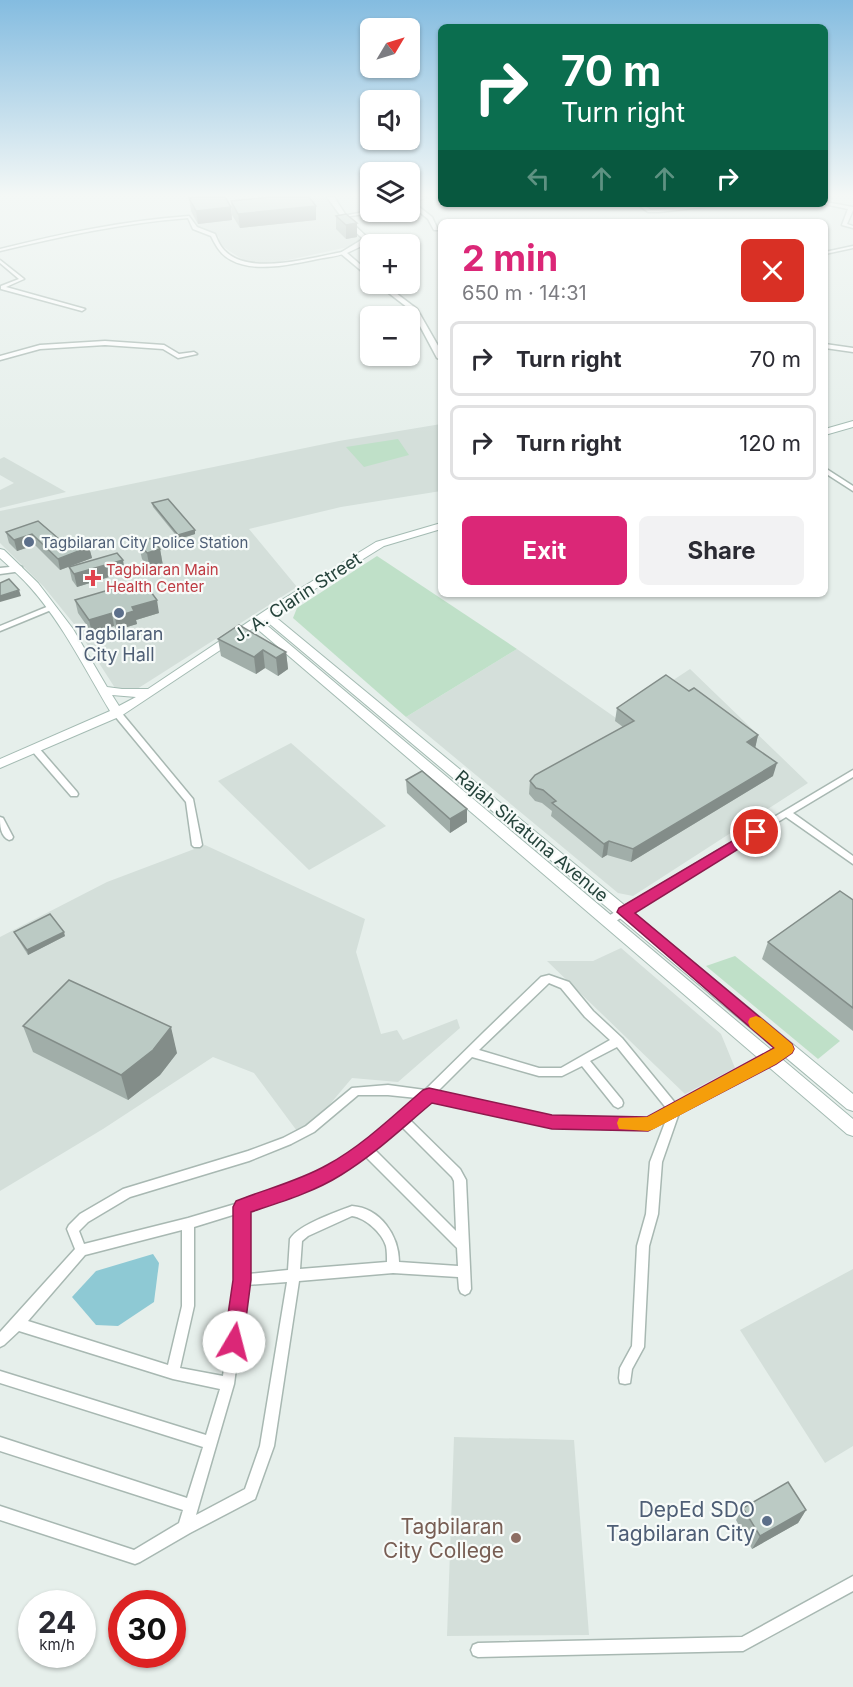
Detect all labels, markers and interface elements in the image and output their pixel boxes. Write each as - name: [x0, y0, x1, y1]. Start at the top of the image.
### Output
- north arrow: [360, 18, 420, 78]
- map controls: [360, 18, 420, 366]
- text: 70 m: [561, 45, 661, 96]
- icon: right: [462, 48, 540, 126]
- button: sound: [360, 90, 420, 150]
- text: Turn right: [561, 96, 685, 129]
- button: layers: [360, 162, 420, 222]
- icon: left: [522, 162, 555, 195]
- icon: ahead: [585, 162, 618, 195]
- icon: ahead: [648, 162, 681, 195]
- icon: right: [711, 162, 744, 195]
- button: +: [360, 234, 420, 294]
- text: 2 min: [462, 236, 558, 280]
- button: close: [741, 239, 804, 302]
- text: 650 m · 14:31: [462, 281, 587, 305]
- button: −: [360, 306, 420, 366]
- icon: right: [465, 342, 498, 375]
- text: Turn right: [516, 346, 622, 372]
- text: 70 m: [750, 346, 801, 372]
- icon: right: [465, 426, 498, 459]
- text: Turn right: [516, 430, 622, 456]
- text: 120 m: [739, 430, 801, 456]
- button: Exit: [462, 516, 627, 585]
- button: Share: [639, 516, 804, 585]
- place label: Tagbilaran City Police Station: [41, 533, 248, 552]
- marker: Tagbilaran City Police Station: [22, 535, 36, 549]
- street label: J. A. Clarin Street: [229, 548, 365, 646]
- place label: Tagbilaran Main Health Center: [106, 560, 219, 596]
- marker: Tagbilaran Main Health Center: [84, 569, 102, 587]
- marker: Tagbilaran City Hall: [112, 606, 126, 620]
- place label: Tagbilaran City Hall: [75, 623, 163, 665]
- street label: Rajah Sikatuna Avenue: [451, 766, 613, 906]
- pin: [730, 806, 781, 857]
- icon: arrive: [739, 815, 772, 848]
- position arrow: [202, 1310, 266, 1374]
- place label: DepEd SDO Tagbilaran City: [606, 1497, 755, 1546]
- place label: Tagbilaran City College: [383, 1514, 504, 1563]
- marker: DepEd SDO Tagbilaran City: [760, 1514, 774, 1528]
- marker: Tagbilaran City College: [509, 1531, 523, 1545]
- speed limit sign: 30: [108, 1590, 186, 1668]
- text: 24: [38, 1604, 76, 1640]
- text: km/h: [39, 1635, 75, 1654]

